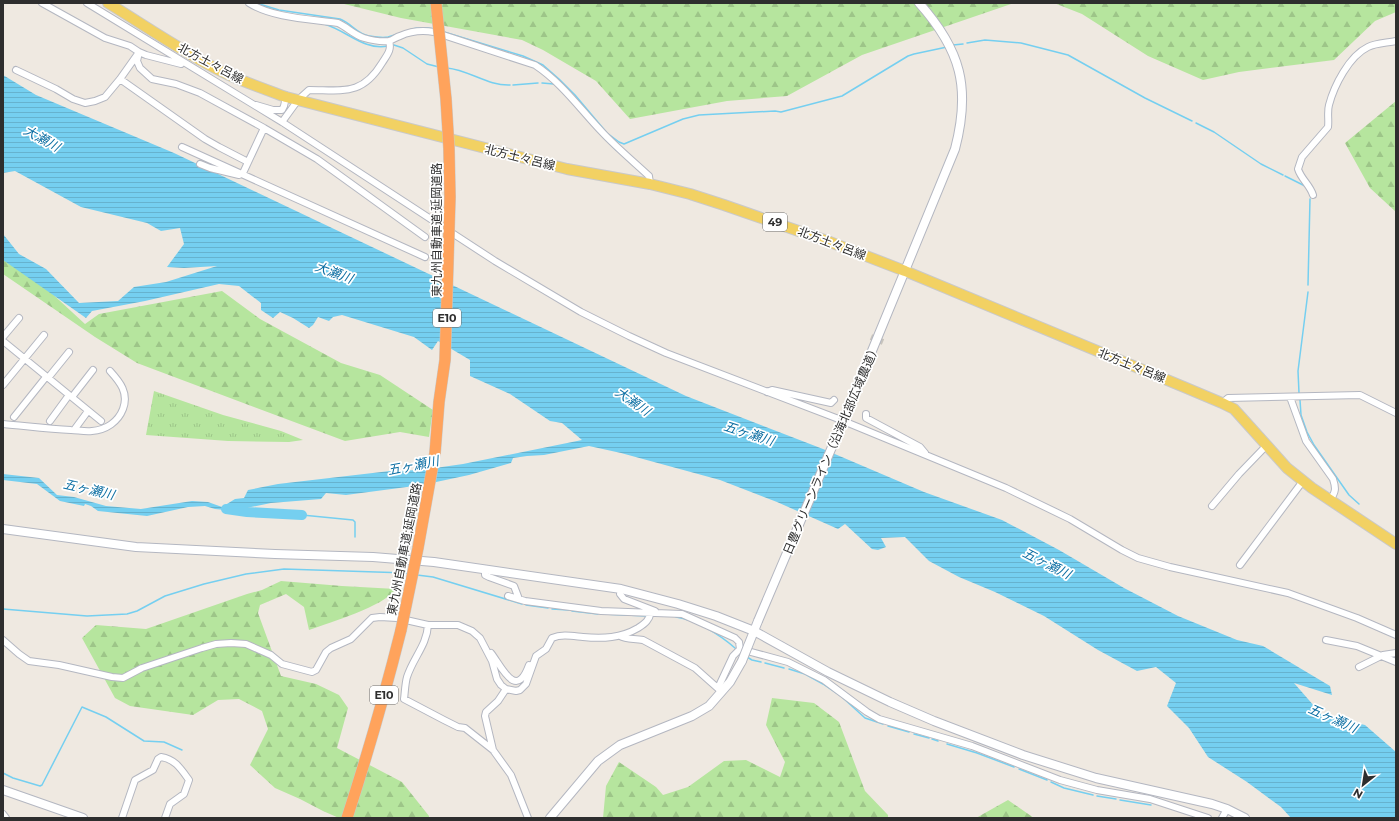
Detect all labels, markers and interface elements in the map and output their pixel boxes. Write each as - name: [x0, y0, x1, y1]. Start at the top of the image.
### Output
- street label: 北方土々呂線: [176, 39, 246, 87]
- water label: 大瀬川: [21, 122, 65, 155]
- street label: 北方土々呂線: [483, 141, 557, 173]
- street label: 東九州自動車道;延岡道路: [429, 163, 444, 297]
- road number: 49: [763, 213, 787, 231]
- street label: 北方土々呂線: [796, 223, 868, 263]
- water label: 大瀬川: [313, 258, 357, 287]
- road number: E10: [433, 309, 461, 327]
- street label: 日豊グリーンライン（沿海北部広域農道）: [780, 341, 882, 557]
- street label: 北方土々呂線: [1096, 345, 1168, 385]
- water label: 大瀬川: [612, 383, 655, 420]
- water label: 五ヶ瀬川: [722, 417, 778, 449]
- water label: 五ヶ瀬川: [386, 452, 442, 478]
- water label: 五ヶ瀬川: [62, 475, 118, 503]
- street label: 東九州自動車道;延岡道路: [384, 482, 424, 616]
- water label: 五ヶ瀬川: [1020, 544, 1076, 583]
- road number: E10: [370, 686, 398, 704]
- water label: 五ヶ瀬川: [1306, 700, 1362, 737]
- north arrow: [1343, 765, 1383, 805]
- text: N: [1351, 785, 1365, 802]

